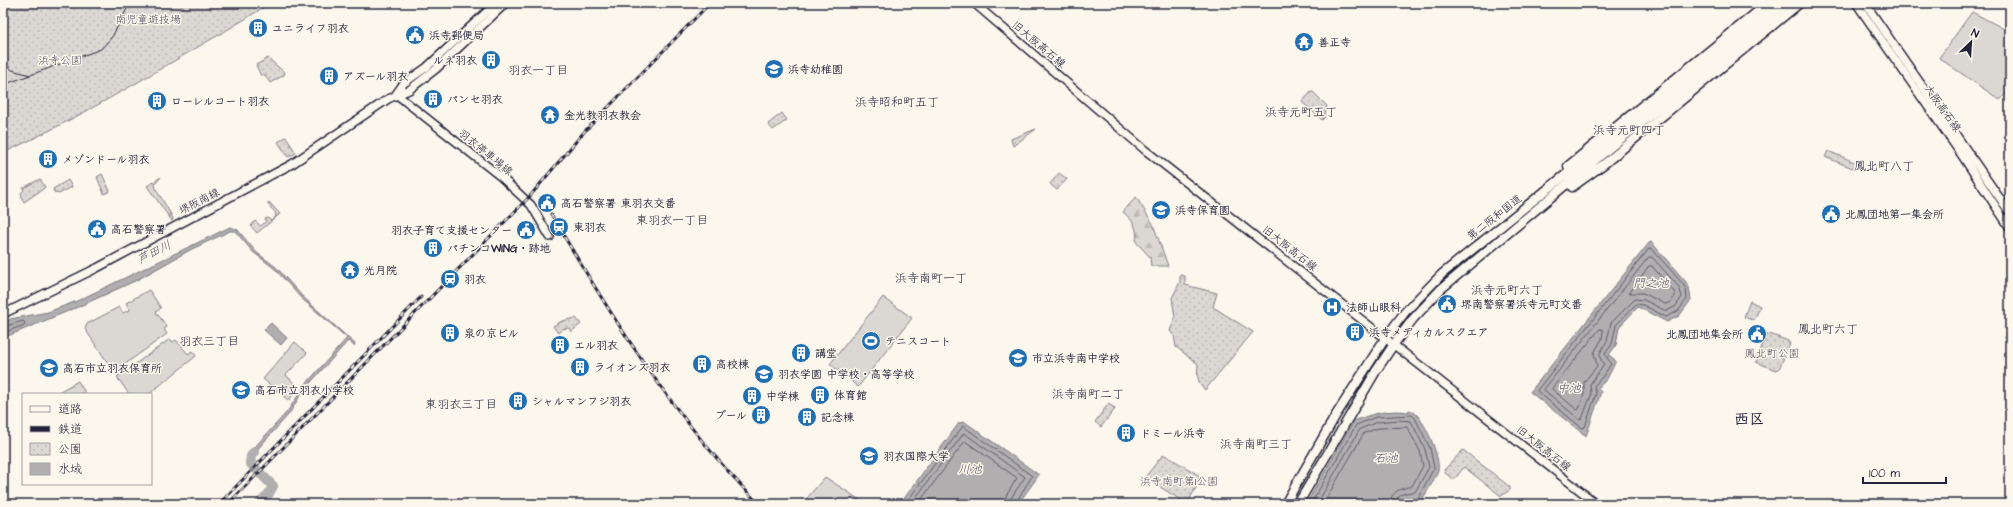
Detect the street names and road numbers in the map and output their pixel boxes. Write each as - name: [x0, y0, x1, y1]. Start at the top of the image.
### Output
- street label: 旧大阪高石線: [1009, 17, 1069, 71]
- street label: 大阪高石線: [1921, 81, 1965, 135]
- street label: 羽衣停車場線: [455, 126, 516, 179]
- street label: 堺阪南線: [176, 185, 222, 218]
- street label: 第二阪和国道: [1464, 191, 1525, 244]
- street label: 旧大阪高石線: [1259, 222, 1320, 275]
- street label: 旧大阪高石線: [1513, 422, 1574, 475]

